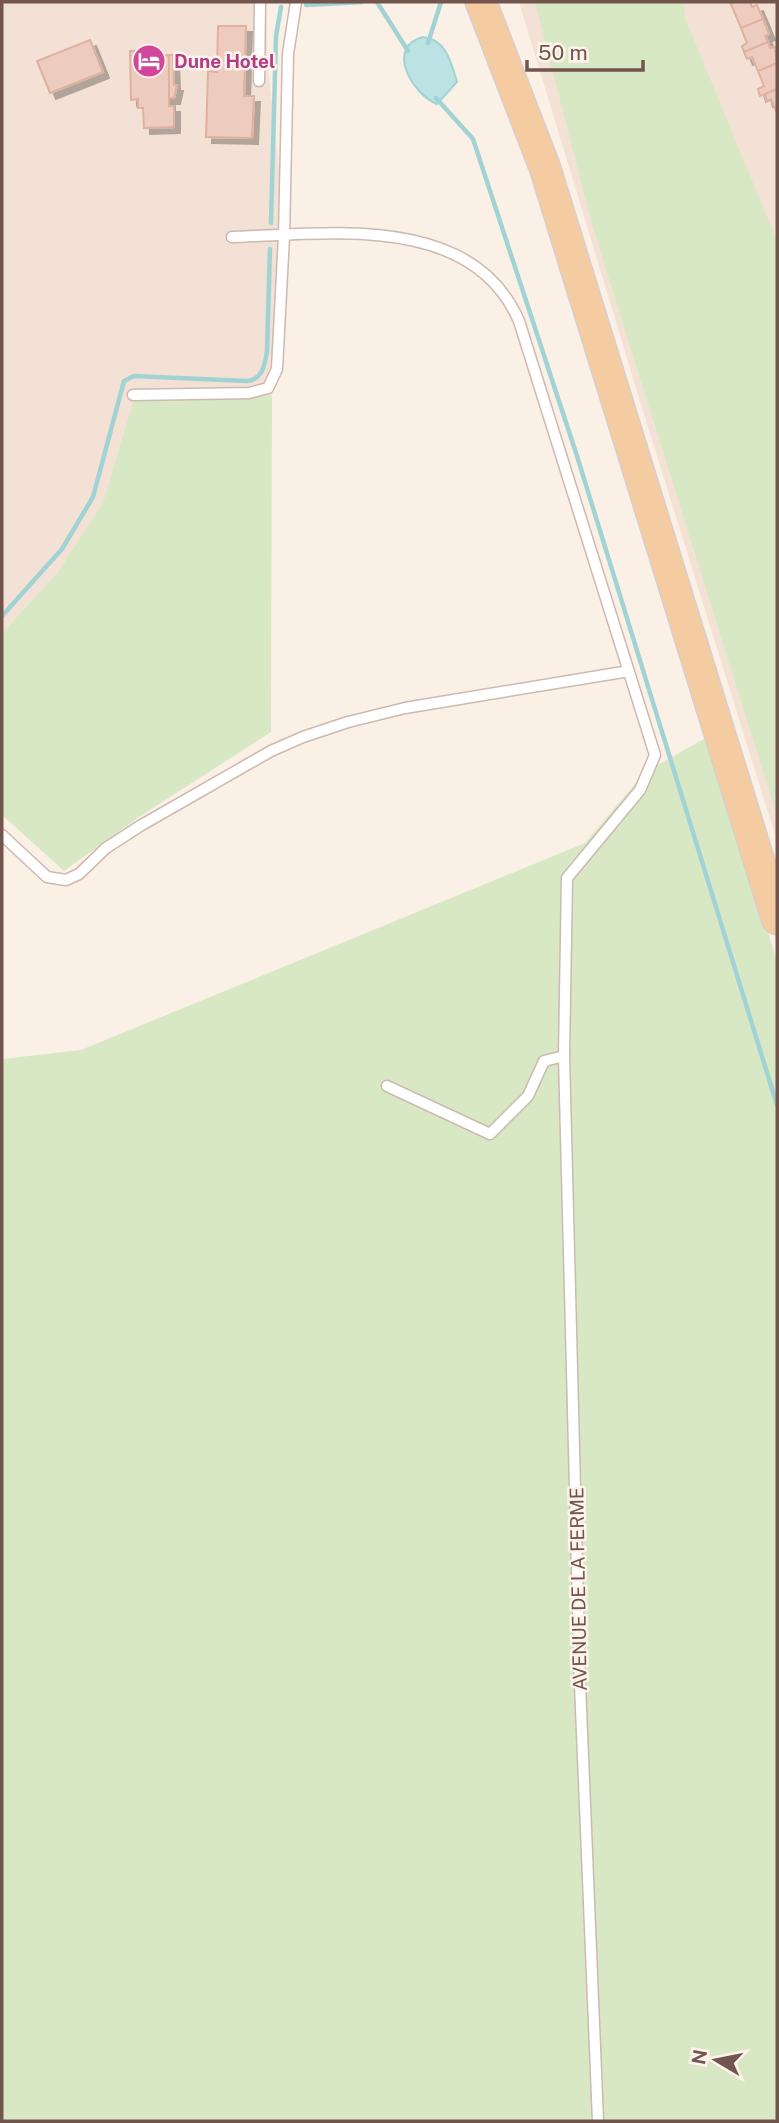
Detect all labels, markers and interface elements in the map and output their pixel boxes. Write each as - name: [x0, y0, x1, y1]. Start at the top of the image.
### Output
- scale bar: [527, 28, 642, 72]
- text: 50 m: [538, 40, 588, 65]
- hotel icon: Dune Hotel: [130, 42, 168, 80]
- place label: Dune Hotel: [174, 50, 275, 72]
- street label: AVENUE DE LA FERME: [565, 1487, 591, 1691]
- north arrow: [681, 2025, 751, 2095]
- text: N: [687, 2048, 711, 2066]

